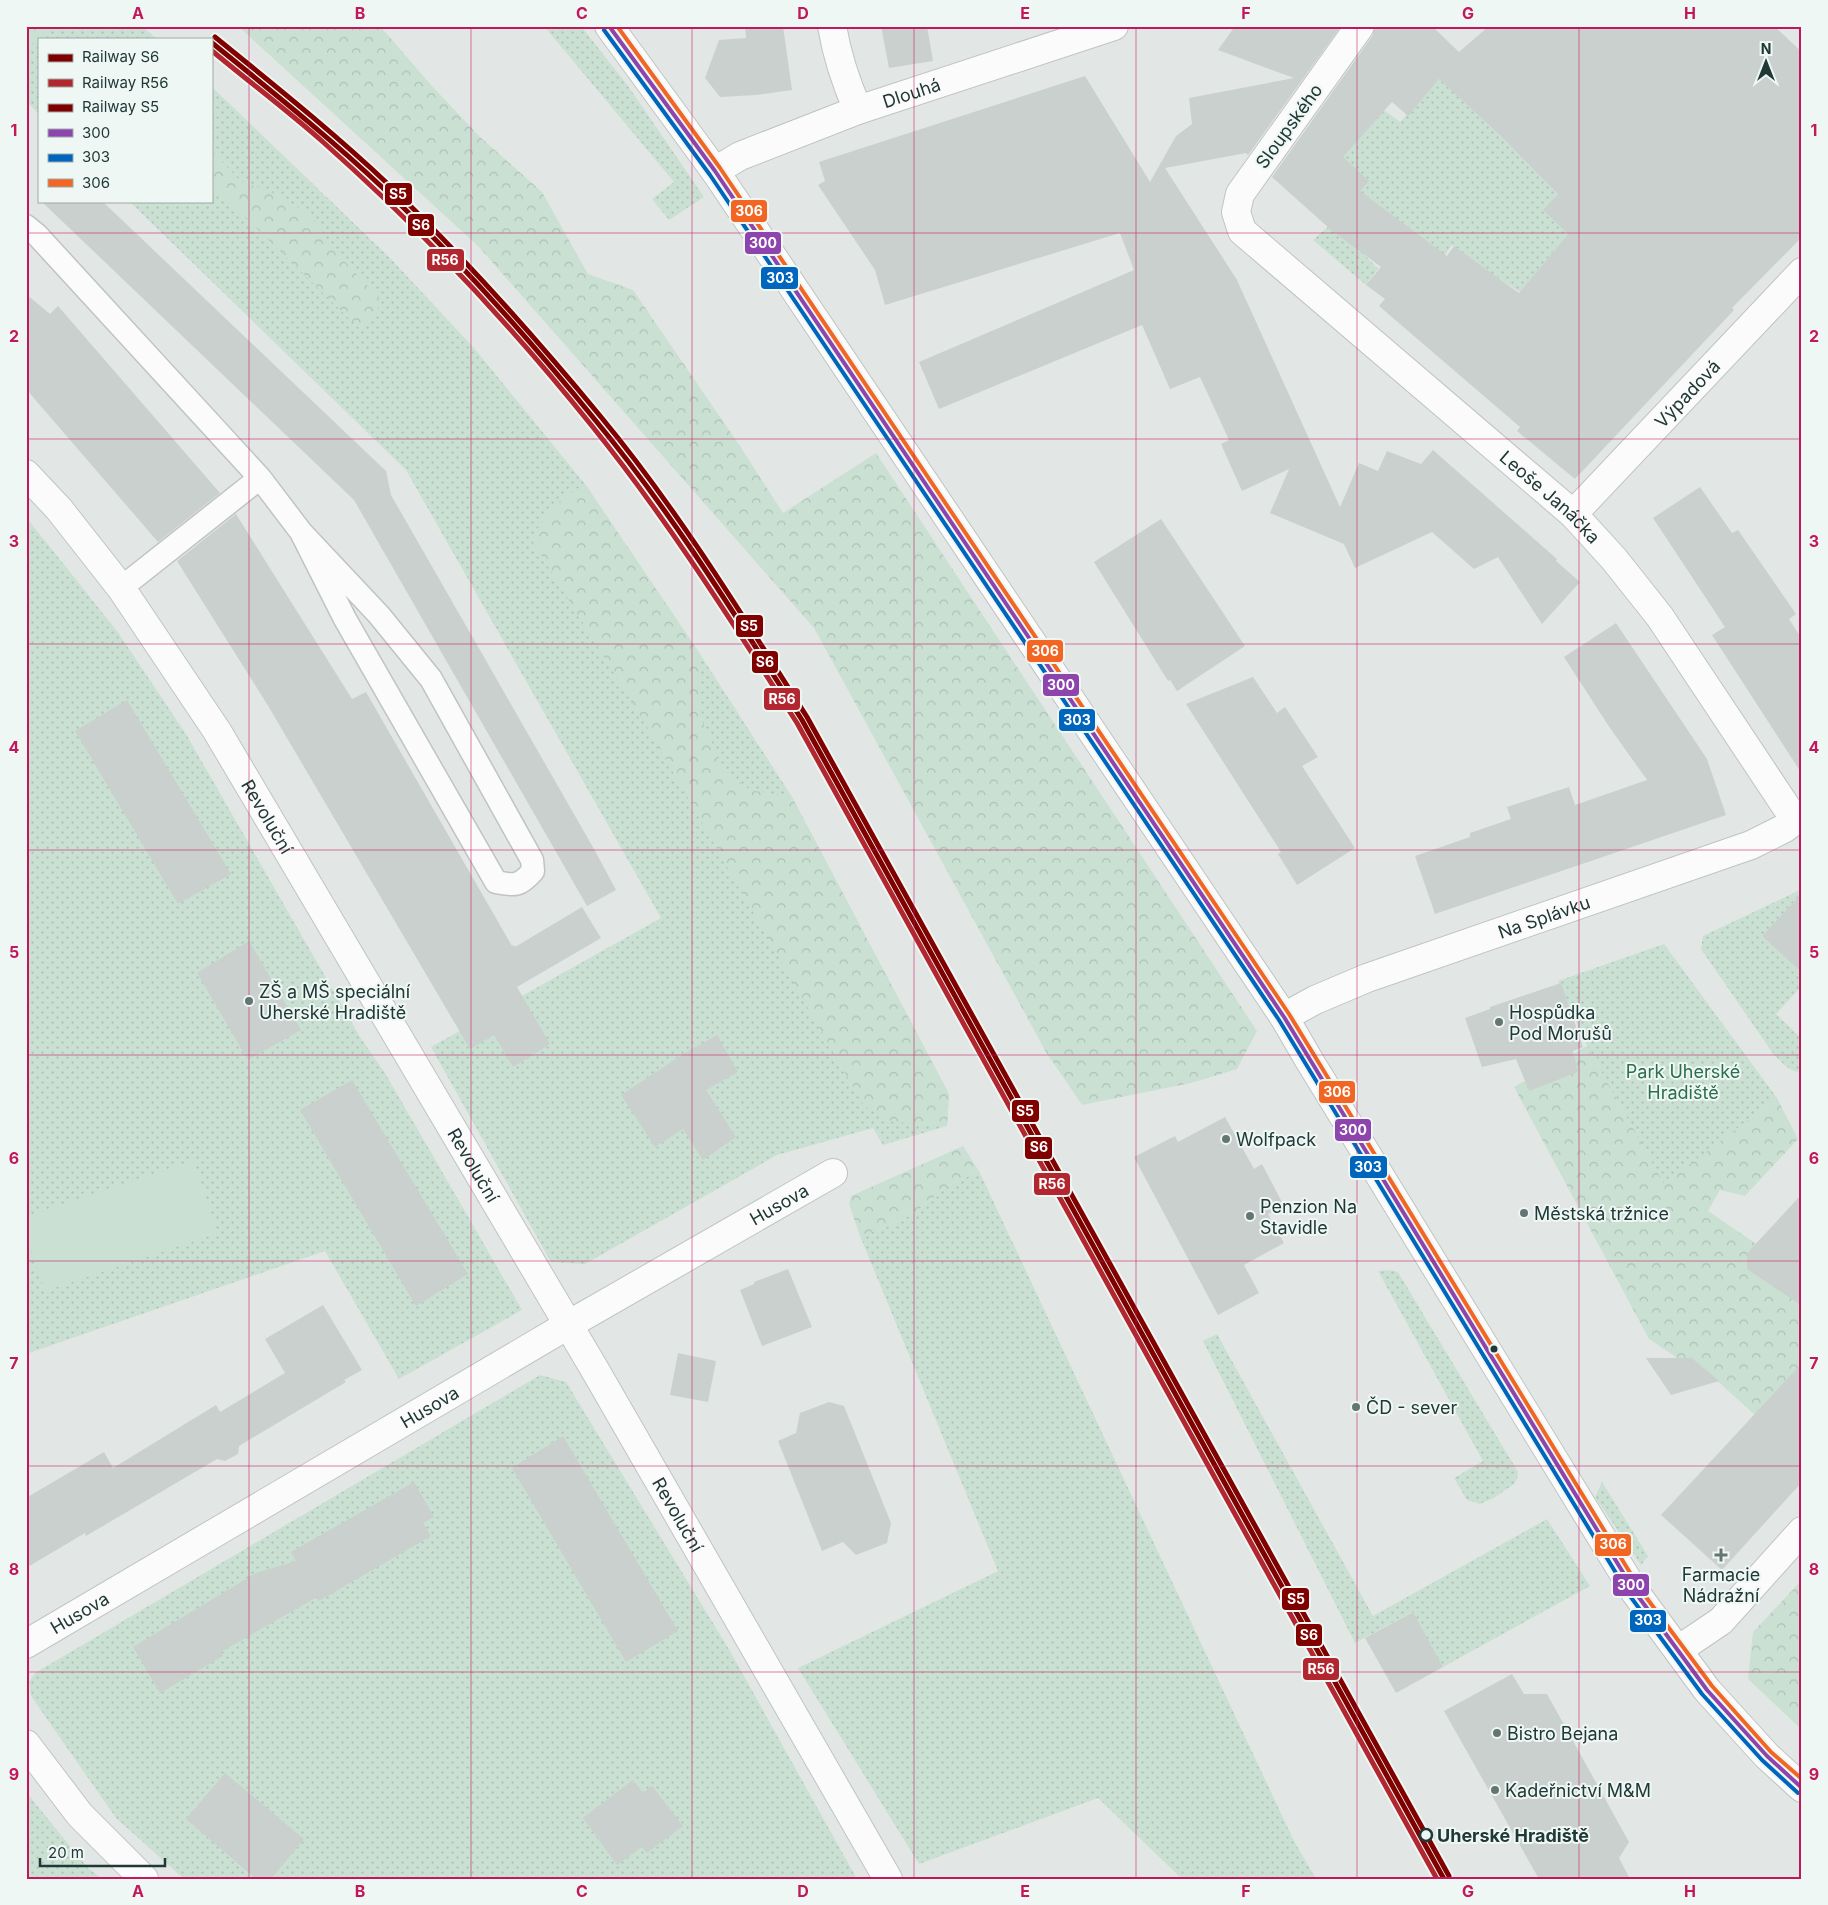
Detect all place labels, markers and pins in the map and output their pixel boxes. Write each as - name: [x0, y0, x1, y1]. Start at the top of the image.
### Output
- place label: ZŠ a MŠ speciální Uherské Hradiště: [259, 980, 411, 1023]
- marker: ZŠ a MŠ speciální Uherské Hradiště: [243, 995, 255, 1007]
- place label: Hospůdka Pod Morušů: [1509, 1002, 1612, 1044]
- marker: Hospůdka Pod Morušů: [1493, 1016, 1505, 1028]
- place label: Wolfpack: [1236, 1129, 1316, 1150]
- marker: Wolfpack: [1220, 1133, 1232, 1145]
- place label: Penzion Na Stavidle: [1260, 1196, 1357, 1238]
- place label: Městská tržnice: [1534, 1203, 1669, 1224]
- marker: Městská tržnice: [1518, 1207, 1530, 1219]
- marker: Penzion Na Stavidle: [1244, 1210, 1256, 1222]
- unlabelled marker: [1489, 1344, 1499, 1354]
- place label: ČD - sever: [1366, 1396, 1457, 1418]
- marker: ČD - sever: [1350, 1401, 1362, 1413]
- marker: Farmacie Nádražní: [1715, 1549, 1727, 1561]
- place label: Farmacie Nádražní: [1682, 1564, 1760, 1606]
- place label: Bistro Bejana: [1507, 1723, 1618, 1744]
- marker: Bistro Bejana: [1491, 1727, 1503, 1739]
- place label: Kadeřnictví M&M: [1505, 1780, 1651, 1801]
- marker: Kadeřnictví M&M: [1489, 1784, 1501, 1796]
- place label: Uherské Hradiště: [1437, 1825, 1589, 1846]
- marker: Uherské Hradiště: [1419, 1828, 1433, 1842]

